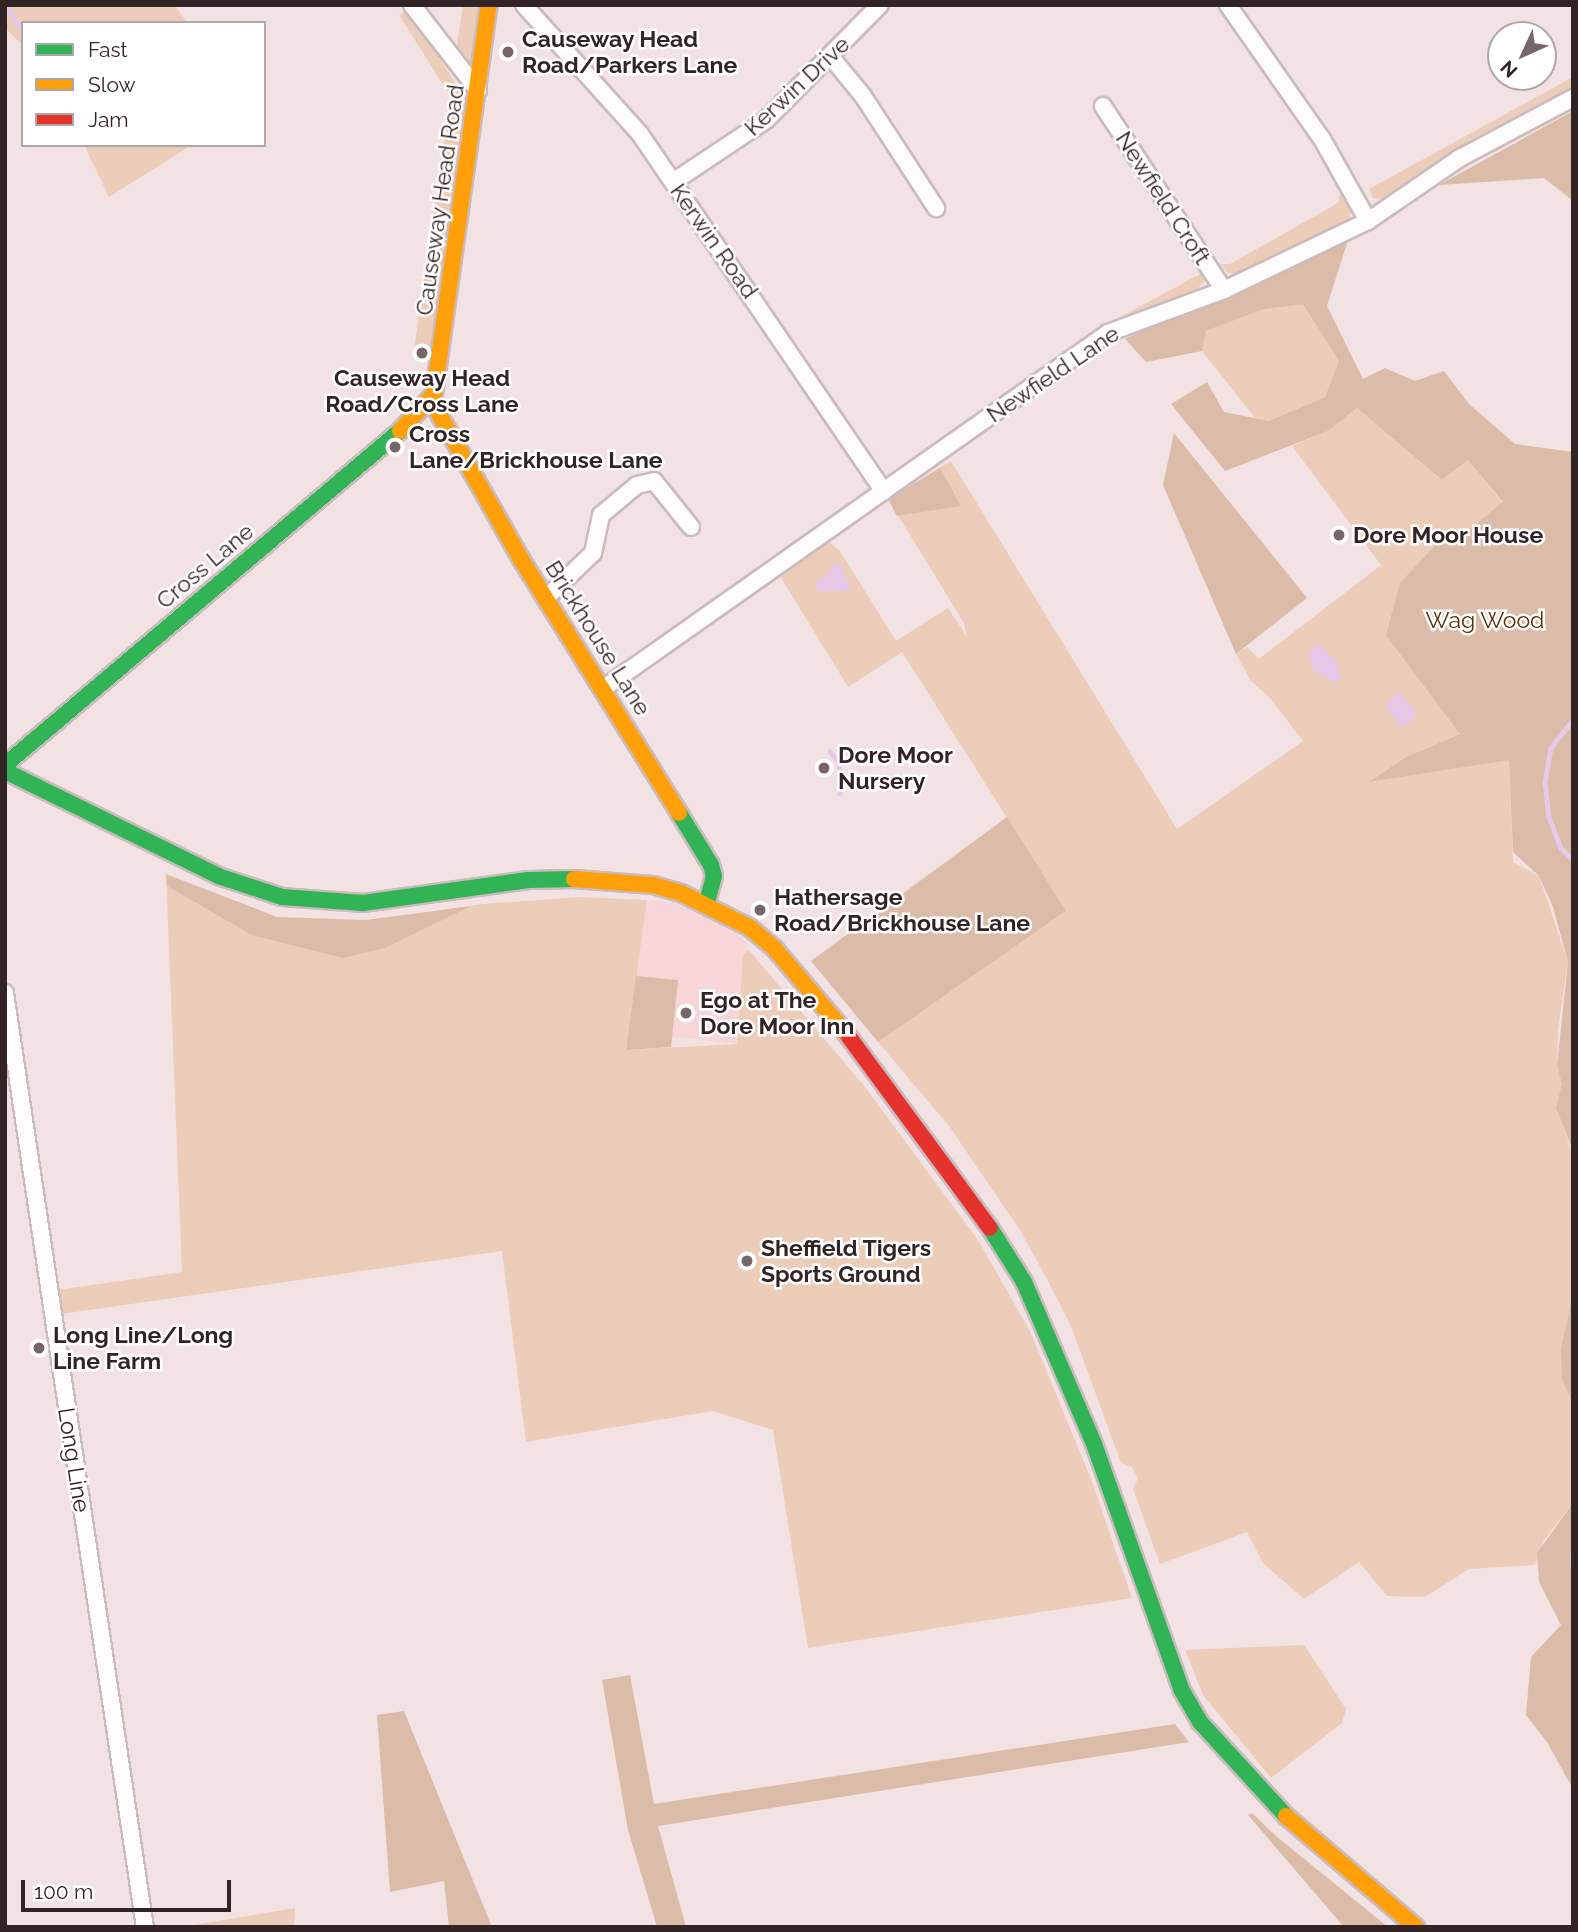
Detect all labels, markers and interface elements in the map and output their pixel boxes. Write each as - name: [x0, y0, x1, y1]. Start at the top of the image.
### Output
- legend: [21, 21, 266, 147]
- north arrow: [1487, 21, 1557, 91]
- place label: Causeway Head Road/Parkers Lane: [522, 25, 737, 79]
- street label: Kerwin Drive: [739, 30, 855, 142]
- text: Fast: [88, 37, 128, 62]
- marker: Causeway Head Road/Parkers Lane: [500, 44, 516, 60]
- text: N: [1496, 57, 1521, 82]
- text: Slow: [88, 72, 136, 97]
- street label: Causeway Head Road: [410, 83, 470, 317]
- text: Jam: [88, 107, 129, 132]
- street label: Newfield Croft: [1110, 126, 1216, 270]
- street label: Kerwin Road: [664, 178, 764, 304]
- street label: Newfield Lane: [982, 320, 1124, 428]
- marker: Causeway Head Road/Cross Lane: [414, 345, 430, 361]
- place label: Causeway Head Road/Cross Lane: [325, 364, 519, 418]
- place label: Cross Lane/Brickhouse Lane: [409, 420, 663, 474]
- marker: Cross Lane/Brickhouse Lane: [387, 439, 403, 455]
- street label: Cross Lane: [151, 517, 259, 615]
- place label: Dore Moor House: [1353, 521, 1544, 549]
- marker: Dore Moor House: [1331, 527, 1347, 543]
- street label: Brickhouse Lane: [539, 556, 657, 720]
- park label: Wag Wood: [1425, 606, 1545, 634]
- place label: Dore Moor Nursery: [838, 741, 953, 795]
- marker: Dore Moor Nursery: [816, 760, 832, 776]
- place label: Hathersage Road/Brickhouse Lane: [774, 883, 1030, 937]
- marker: Hathersage Road/Brickhouse Lane: [752, 902, 768, 918]
- place label: Ego at The Dore Moor Inn: [700, 986, 855, 1040]
- marker: Ego at The Dore Moor Inn: [678, 1005, 694, 1021]
- place label: Sheffield Tigers Sports Ground: [761, 1234, 932, 1288]
- marker: Sheffield Tigers Sports Ground: [739, 1253, 755, 1269]
- place label: Long Line/Long Line Farm: [53, 1321, 233, 1375]
- marker: Long Line/Long Line Farm: [31, 1340, 47, 1356]
- street label: Long Line: [52, 1406, 96, 1514]
- scale bar: [24, 1866, 234, 1910]
- text: 100 m: [34, 1879, 93, 1904]

